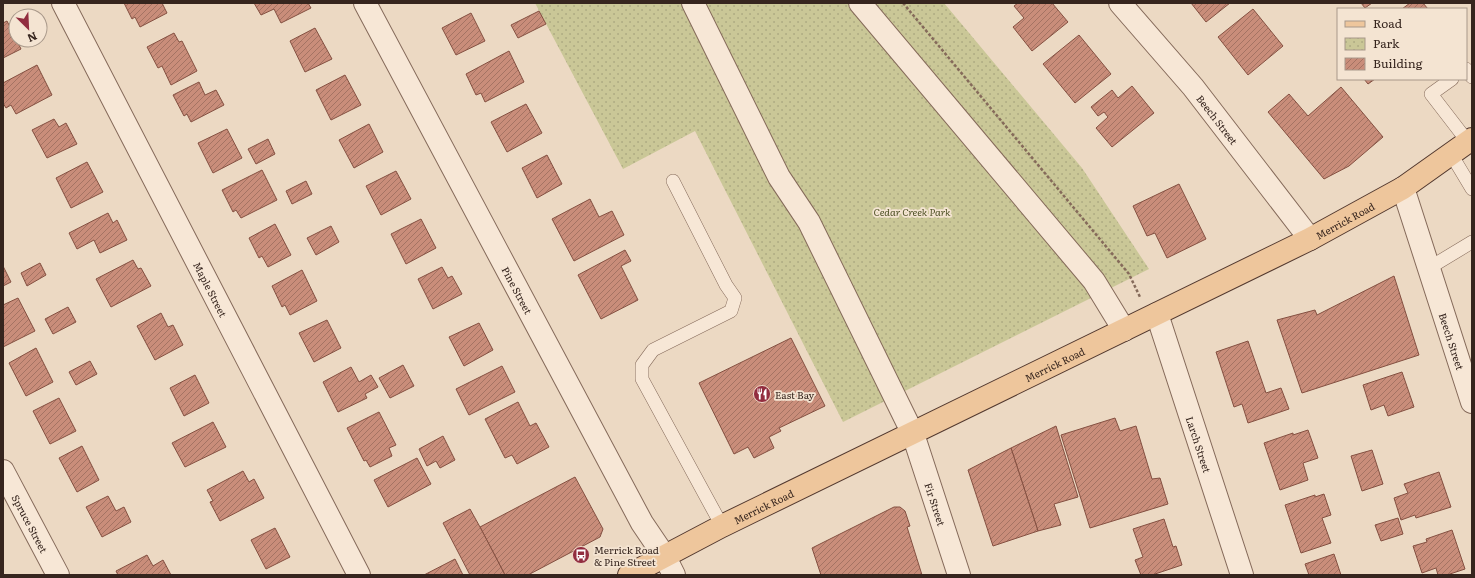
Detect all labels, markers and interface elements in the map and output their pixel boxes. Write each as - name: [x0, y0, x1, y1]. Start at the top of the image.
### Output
- north arrow: [8, 8, 48, 48]
- legend: [1337, 8, 1467, 80]
- text: Road: [1373, 14, 1403, 32]
- text: N: [25, 29, 40, 47]
- text: Park: [1373, 34, 1400, 52]
- text: Building: [1373, 54, 1423, 72]
- street label: Beech Street: [1194, 91, 1242, 147]
- street label: Merrick Road: [1313, 198, 1377, 242]
- park label: Cedar Creek Park: [874, 204, 951, 219]
- street label: Maple Street: [190, 259, 232, 319]
- street label: Pine Street: [499, 263, 537, 316]
- street label: Beech Street: [1436, 311, 1469, 372]
- street label: Merrick Road: [1022, 343, 1087, 385]
- restaurant icon: East Bay: [752, 384, 772, 404]
- place label: East Bay: [775, 387, 815, 402]
- street label: Larch Street: [1183, 414, 1216, 474]
- street label: Fir Street: [922, 480, 950, 528]
- street label: Merrick Road: [731, 485, 796, 527]
- street label: Spruce Street: [9, 491, 52, 555]
- place label: Merrick Road & Pine Street: [594, 542, 659, 569]
- bus stop icon: Merrick Road & Pine Street: [571, 545, 591, 565]

